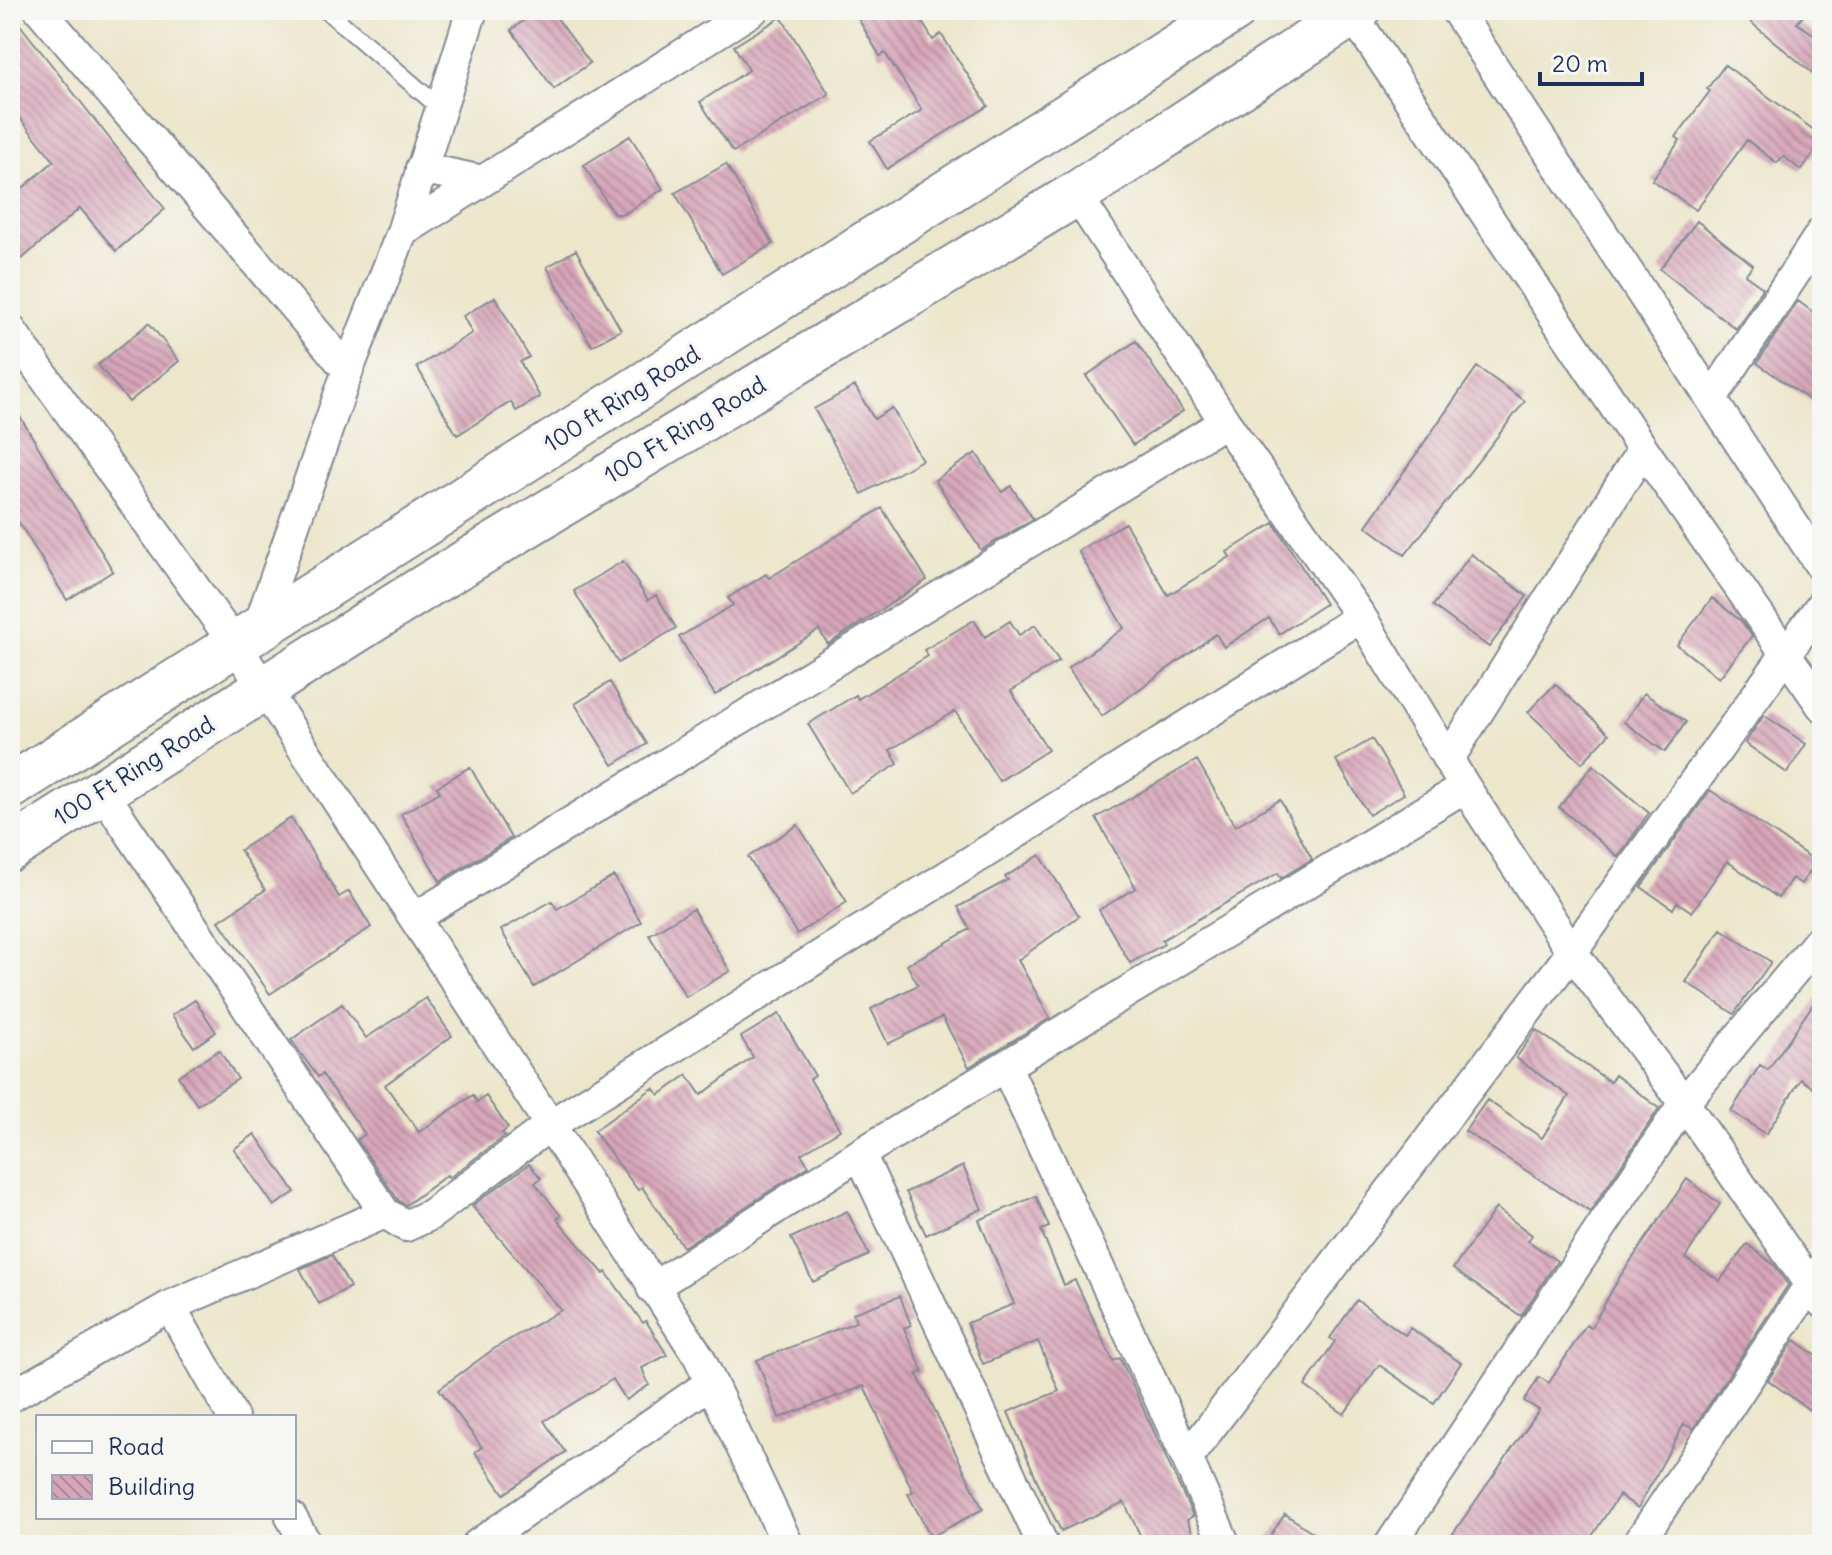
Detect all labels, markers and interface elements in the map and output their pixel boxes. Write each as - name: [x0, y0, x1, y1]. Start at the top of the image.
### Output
- scale bar: [1540, 36, 1642, 86]
- text: 20 m: [1552, 48, 1608, 78]
- street label: 100 ft Ring Road: [538, 338, 705, 458]
- street label: 100 Ft Ring Road: [598, 369, 771, 489]
- street label: 100 Ft Ring Road: [48, 709, 219, 832]
- legend: [36, 1415, 296, 1519]
- text: Road: [108, 1431, 164, 1461]
- text: Building: [108, 1471, 195, 1501]

